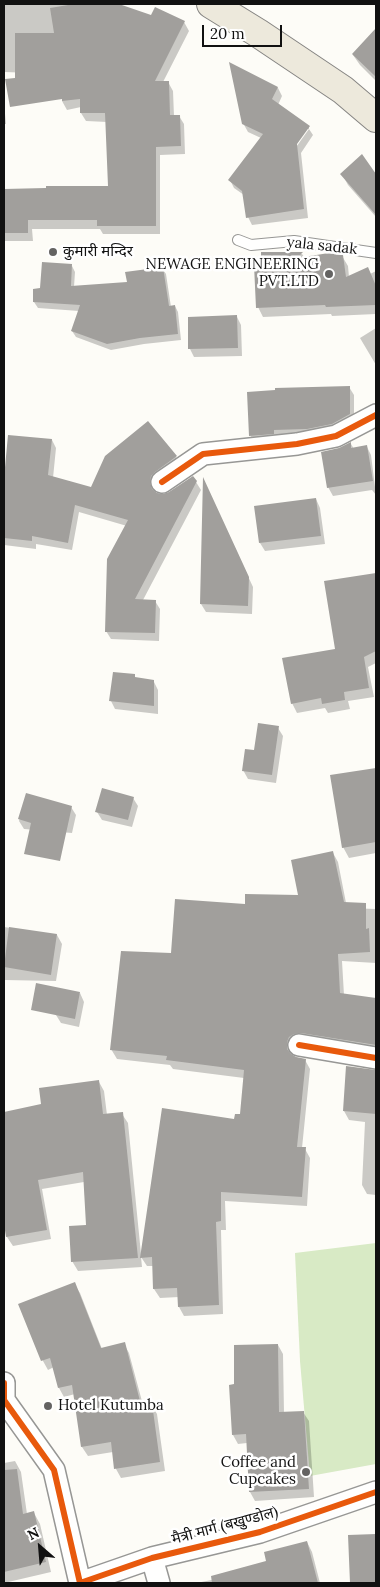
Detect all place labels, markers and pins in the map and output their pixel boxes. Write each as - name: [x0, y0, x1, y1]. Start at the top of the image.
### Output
- place label: कुमारी मन्दिर: [63, 243, 133, 261]
- marker: कुमारी मन्दिर: [47, 246, 59, 258]
- place label: NEWAGE ENGINEERING PVT.LTD: [146, 256, 319, 291]
- marker: NEWAGE ENGINEERING PVT.LTD: [323, 268, 335, 280]
- place label: Hotel Kutumba: [58, 1397, 164, 1415]
- marker: Hotel Kutumba: [42, 1400, 54, 1412]
- place label: Coffee and Cupcakes: [221, 1454, 296, 1489]
- marker: Coffee and Cupcakes: [300, 1466, 312, 1478]

